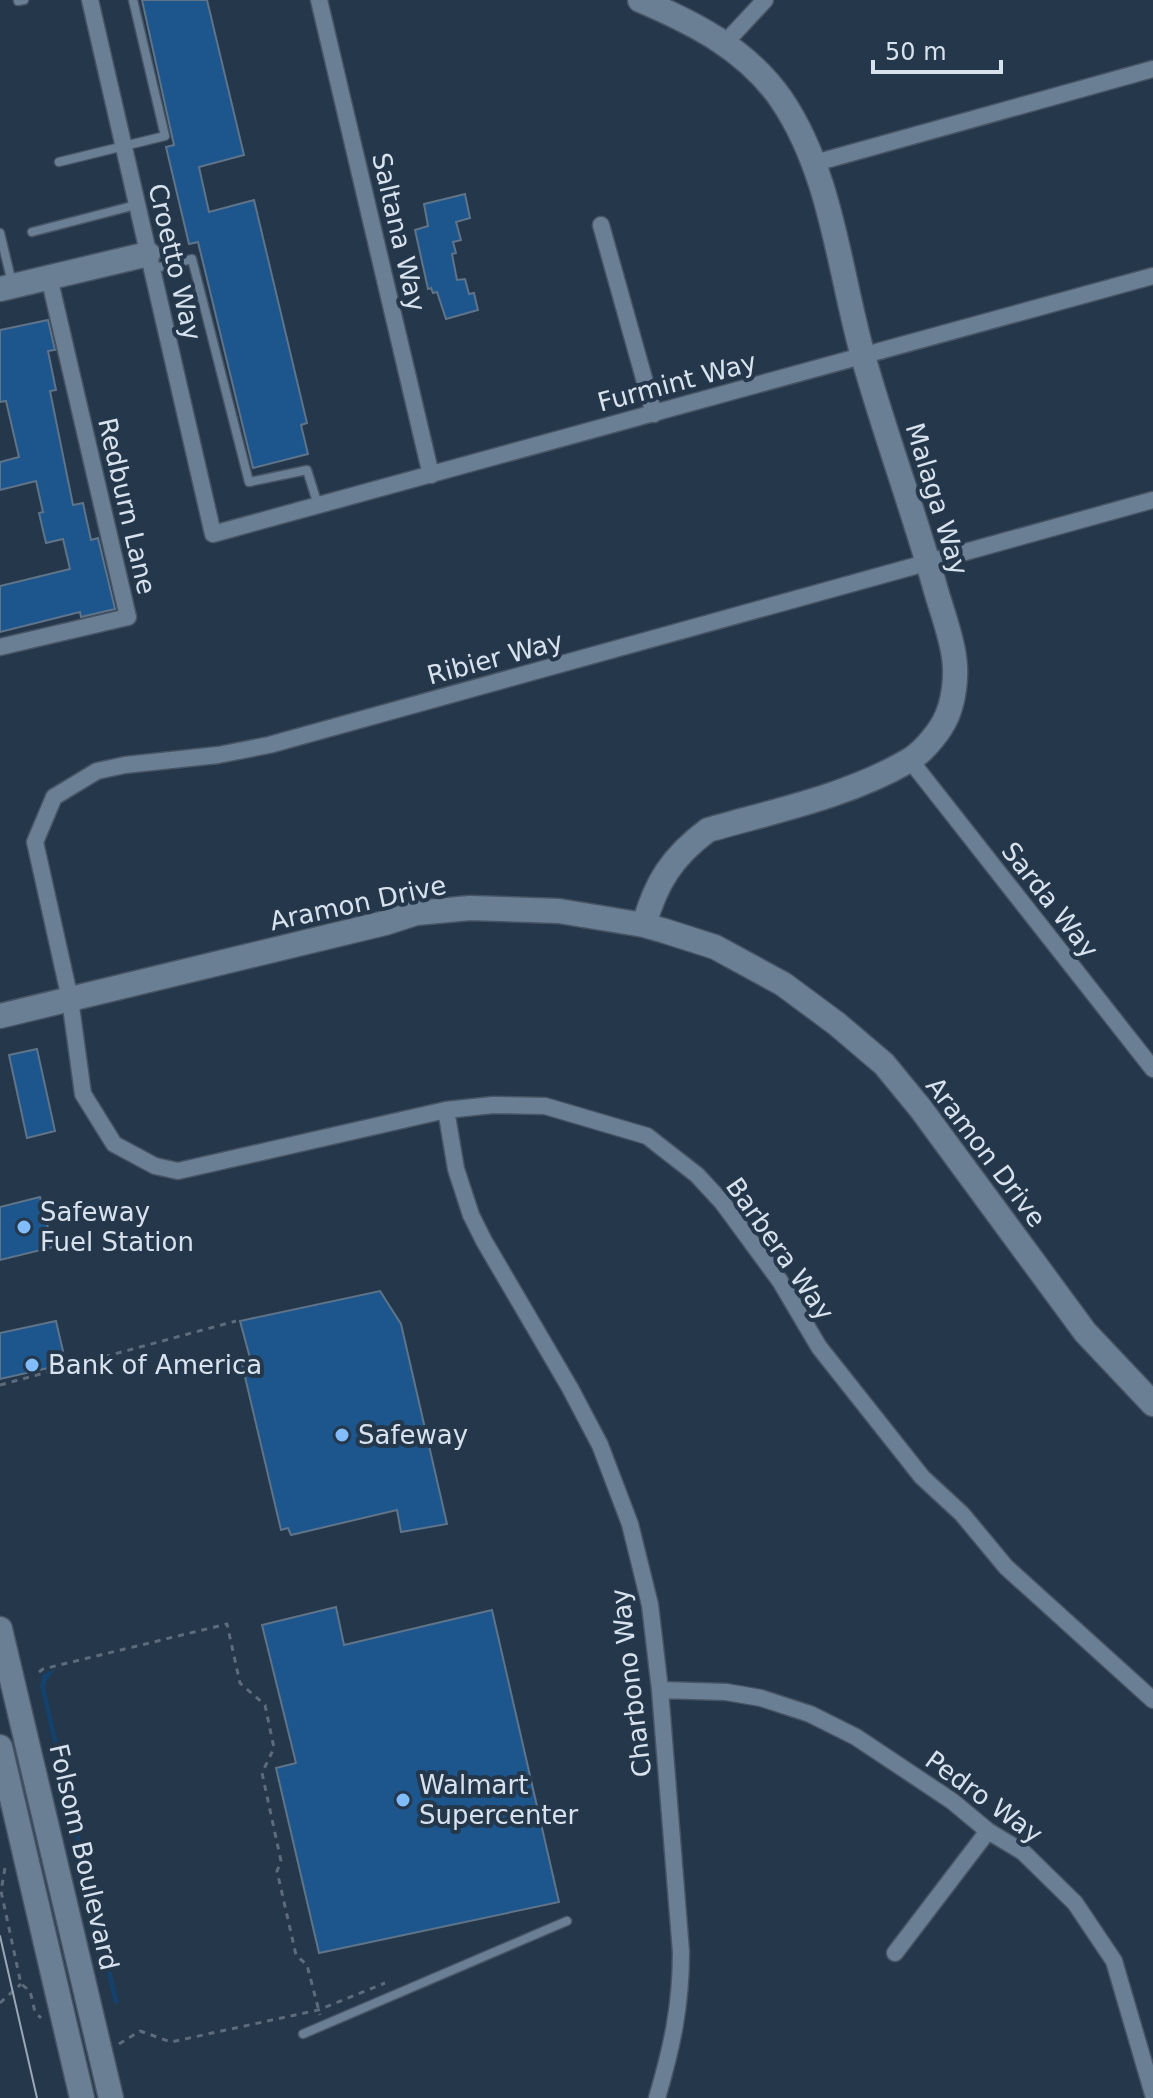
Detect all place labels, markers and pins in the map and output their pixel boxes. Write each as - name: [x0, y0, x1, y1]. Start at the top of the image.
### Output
- place label: Safeway Fuel Station: [40, 1197, 194, 1257]
- marker: Safeway Fuel Station: [15, 1218, 33, 1236]
- place label: Bank of America: [48, 1350, 262, 1380]
- marker: Bank of America: [23, 1356, 41, 1374]
- place label: Safeway: [358, 1420, 468, 1450]
- marker: Safeway: [333, 1426, 351, 1444]
- place label: Walmart Supercenter: [419, 1770, 579, 1830]
- marker: Walmart Supercenter: [394, 1791, 412, 1809]

